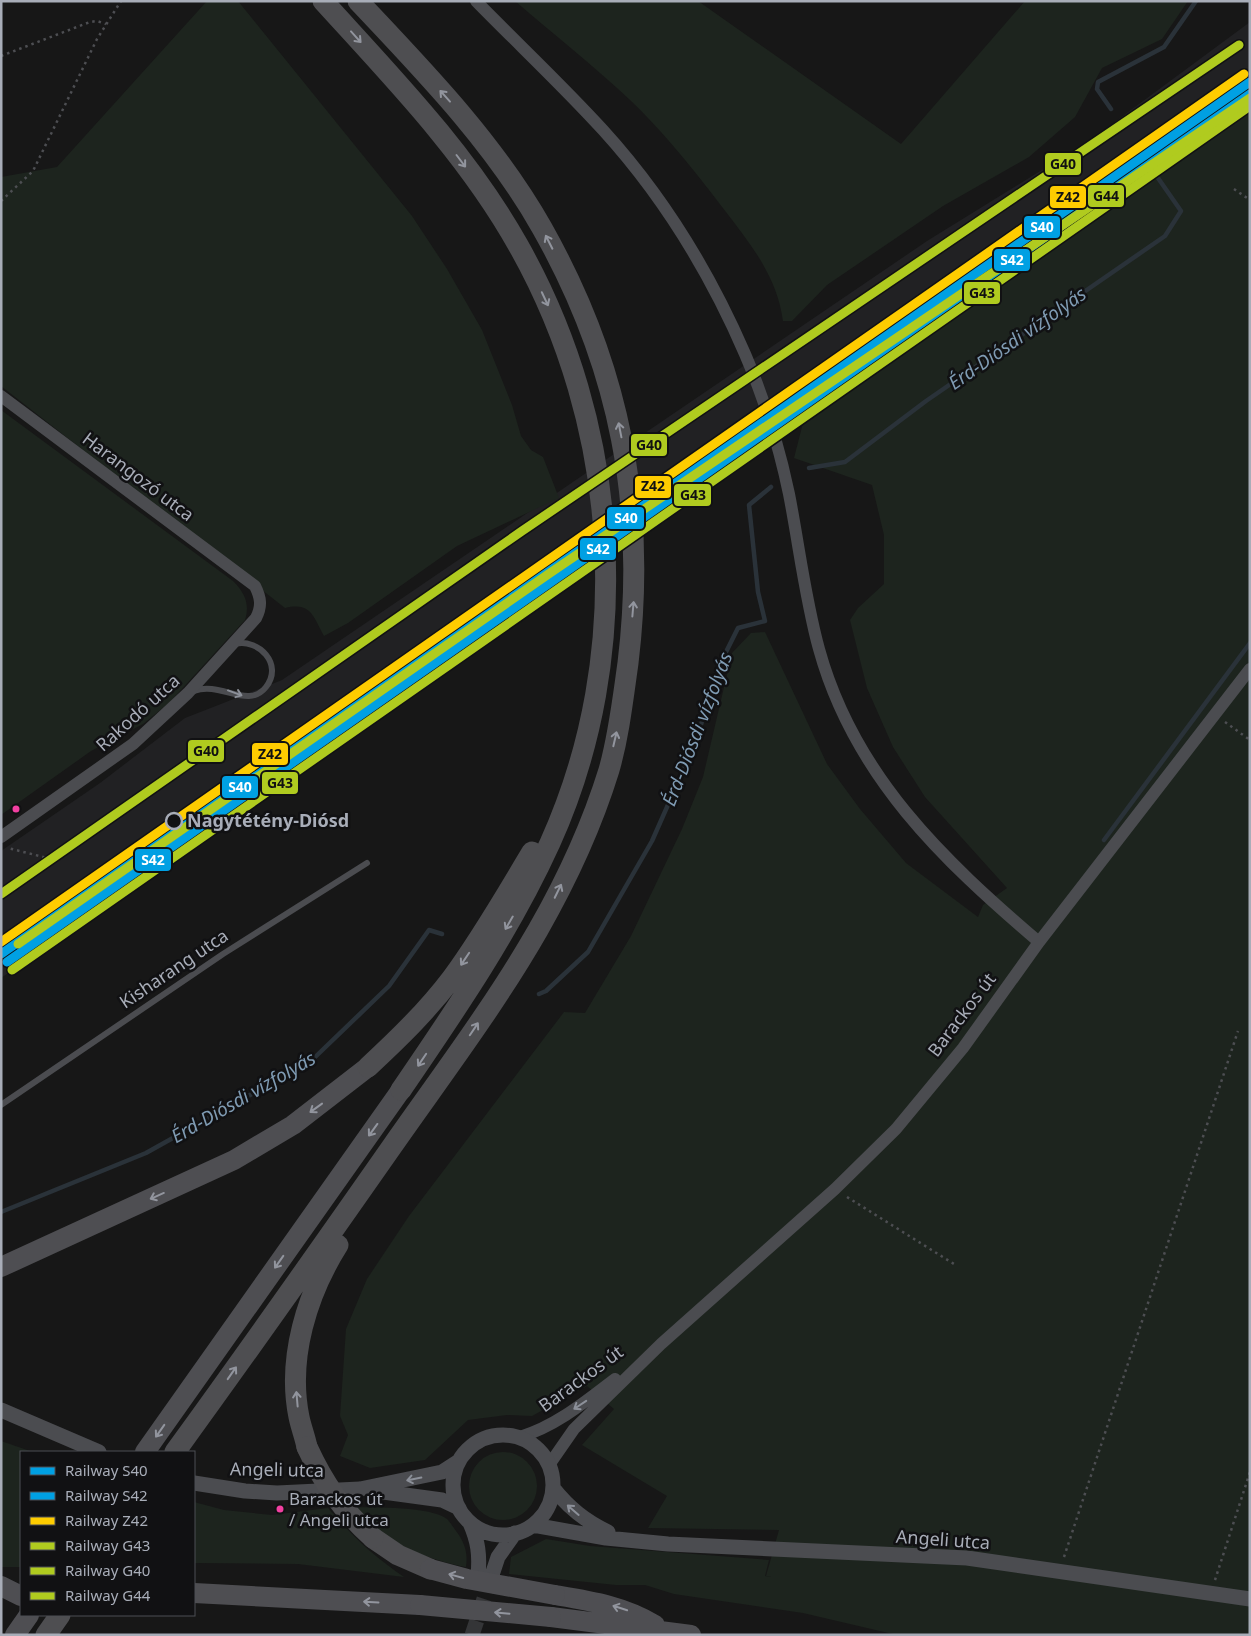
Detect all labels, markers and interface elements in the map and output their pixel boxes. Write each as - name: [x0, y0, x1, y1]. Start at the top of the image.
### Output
- one-way arrow: [350, 31, 361, 44]
- one-way arrow: [439, 90, 451, 102]
- line badge: G40: [1044, 152, 1082, 176]
- one-way arrow: [456, 154, 466, 168]
- text: G40: [1050, 154, 1076, 173]
- line badge: G44: [1087, 184, 1125, 208]
- line badge: Z42: [1049, 185, 1087, 209]
- text: G44: [1093, 186, 1119, 205]
- text: Z42: [1056, 187, 1080, 206]
- line badge: S40: [1023, 215, 1061, 239]
- text: S40: [1030, 217, 1054, 236]
- one-way arrow: [544, 235, 553, 250]
- line badge: S42: [993, 248, 1031, 272]
- text: S42: [1000, 250, 1024, 269]
- water label: Érd-Diósdi vízfolyás: [943, 281, 1091, 395]
- line badge: G43: [963, 281, 1001, 305]
- text: G43: [969, 283, 995, 302]
- one-way arrow: [541, 291, 551, 306]
- one-way arrow: [614, 422, 624, 438]
- street label: Harangozó utca: [78, 426, 199, 526]
- line badge: G40: [630, 433, 668, 457]
- text: G40: [636, 435, 662, 454]
- line badge: Z42: [634, 475, 672, 499]
- text: Z42: [641, 476, 665, 495]
- line badge: G43: [673, 483, 712, 507]
- text: G43: [680, 485, 706, 504]
- line badge: S40: [606, 506, 645, 530]
- text: S40: [614, 508, 638, 527]
- line badge: S42: [579, 537, 617, 561]
- text: S42: [586, 539, 610, 558]
- one-way arrow: [628, 601, 638, 617]
- water label: Érd-Diósdi vízfolyás: [656, 648, 738, 810]
- street label: Rakodó utca: [90, 668, 184, 756]
- one-way arrow: [226, 689, 242, 698]
- one-way arrow: [611, 732, 620, 748]
- line badge: G40: [187, 739, 225, 763]
- text: G40: [193, 741, 219, 760]
- line badge: Z42: [251, 742, 289, 766]
- text: Z42: [258, 744, 282, 763]
- line badge: G43: [261, 771, 299, 795]
- text: G43: [267, 773, 293, 792]
- line badge: S40: [221, 775, 259, 799]
- text: S40: [228, 777, 252, 796]
- unlabelled marker: [11, 804, 21, 814]
- place label: Nagytétény-Diósd: [187, 808, 349, 832]
- marker: Nagytétény-Diósd: [165, 812, 183, 830]
- line badge: S42: [134, 848, 172, 872]
- text: S42: [141, 850, 165, 869]
- one-way arrow: [554, 884, 563, 899]
- one-way arrow: [503, 915, 513, 929]
- street label: Kisharang utca: [114, 923, 232, 1013]
- one-way arrow: [460, 952, 470, 966]
- street label: Barackos út: [922, 967, 1001, 1061]
- one-way arrow: [469, 1023, 479, 1037]
- water label: Érd-Diósdi vízfolyás: [166, 1045, 320, 1149]
- one-way arrow: [417, 1053, 427, 1067]
- one-way arrow: [309, 1103, 323, 1113]
- one-way arrow: [368, 1123, 378, 1137]
- one-way arrow: [150, 1192, 165, 1201]
- one-way arrow: [274, 1255, 284, 1269]
- street label: Barackos út: [533, 1339, 628, 1417]
- one-way arrow: [227, 1366, 237, 1380]
- one-way arrow: [292, 1392, 302, 1408]
- one-way arrow: [573, 1400, 587, 1411]
- one-way arrow: [155, 1424, 165, 1438]
- legend: [20, 1451, 195, 1616]
- street label: Angeli utca: [230, 1456, 324, 1482]
- text: Railway S40: [65, 1460, 148, 1480]
- one-way arrow: [407, 1475, 423, 1484]
- text: Railway S42: [65, 1485, 148, 1505]
- place label: Barackos út / Angeli utca: [289, 1487, 389, 1531]
- marker: Barackos út / Angeli utca: [275, 1504, 285, 1514]
- one-way arrow: [567, 1504, 580, 1516]
- text: Railway Z42: [65, 1510, 148, 1530]
- street label: Angeli utca: [895, 1524, 991, 1554]
- text: Railway G43: [65, 1535, 150, 1555]
- text: Railway G40: [65, 1560, 150, 1580]
- one-way arrow: [448, 1571, 464, 1580]
- text: Railway G44: [65, 1585, 151, 1605]
- one-way arrow: [363, 1598, 379, 1607]
- one-way arrow: [613, 1603, 629, 1613]
- one-way arrow: [494, 1608, 510, 1617]

